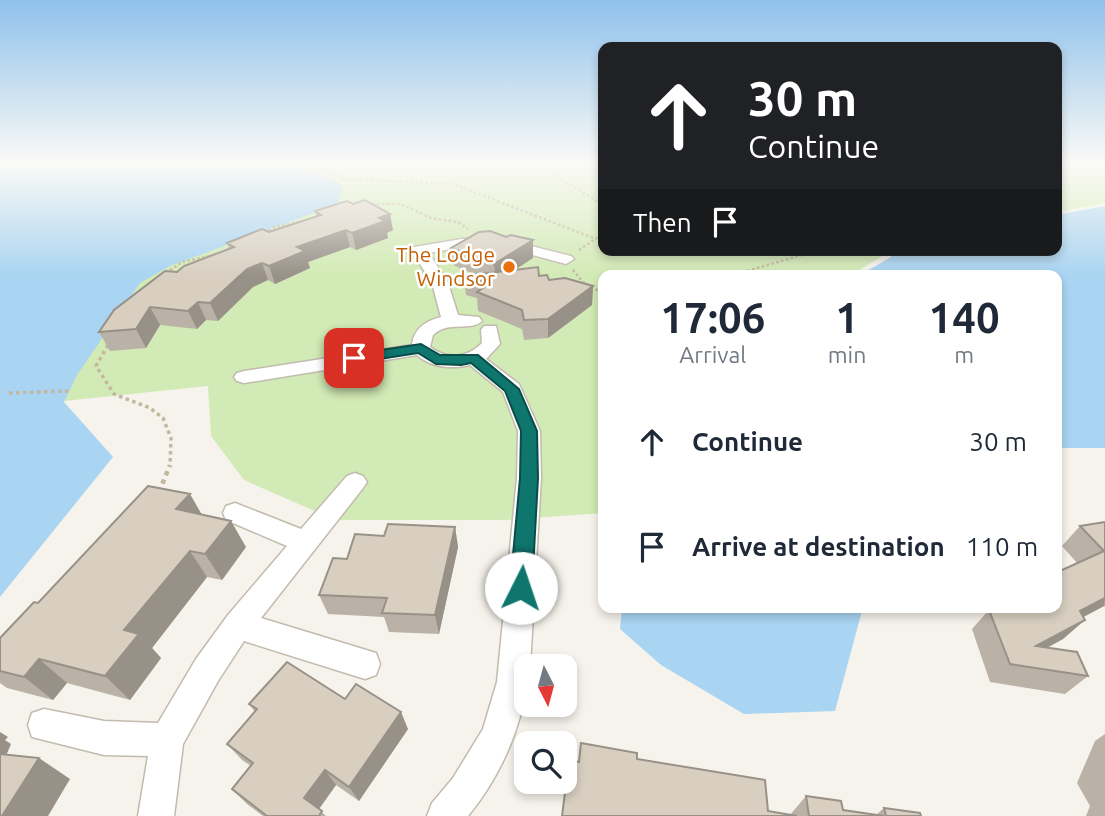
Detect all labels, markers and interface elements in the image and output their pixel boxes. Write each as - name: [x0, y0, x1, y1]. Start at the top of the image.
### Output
- icon: ahead: [633, 70, 724, 161]
- text: 30 m: [748, 70, 857, 125]
- text: Continue: [748, 128, 879, 164]
- icon: arrive: [706, 203, 744, 241]
- text: Then: [633, 208, 692, 237]
- place label: The Lodge Windsor: [396, 242, 495, 290]
- marker: The Lodge Windsor: [501, 259, 517, 275]
- text: 17:06: [660, 294, 765, 341]
- text: 1: [835, 294, 859, 341]
- text: 140: [929, 294, 1000, 341]
- pin: [324, 328, 384, 388]
- icon: arrive: [335, 339, 373, 377]
- text: Arrival: [679, 342, 746, 367]
- text: min: [828, 342, 866, 367]
- text: m: [954, 342, 974, 367]
- icon: ahead: [633, 423, 671, 461]
- text: Continue: [692, 427, 803, 456]
- text: 30 m: [969, 427, 1027, 456]
- icon: arrive: [633, 528, 671, 566]
- text: Arrive at destination: [692, 532, 945, 561]
- text: 110 m: [966, 532, 1038, 561]
- position arrow: [484, 551, 558, 625]
- north arrow: [514, 654, 578, 718]
- map controls: [514, 654, 577, 794]
- button: search: [514, 731, 577, 794]

